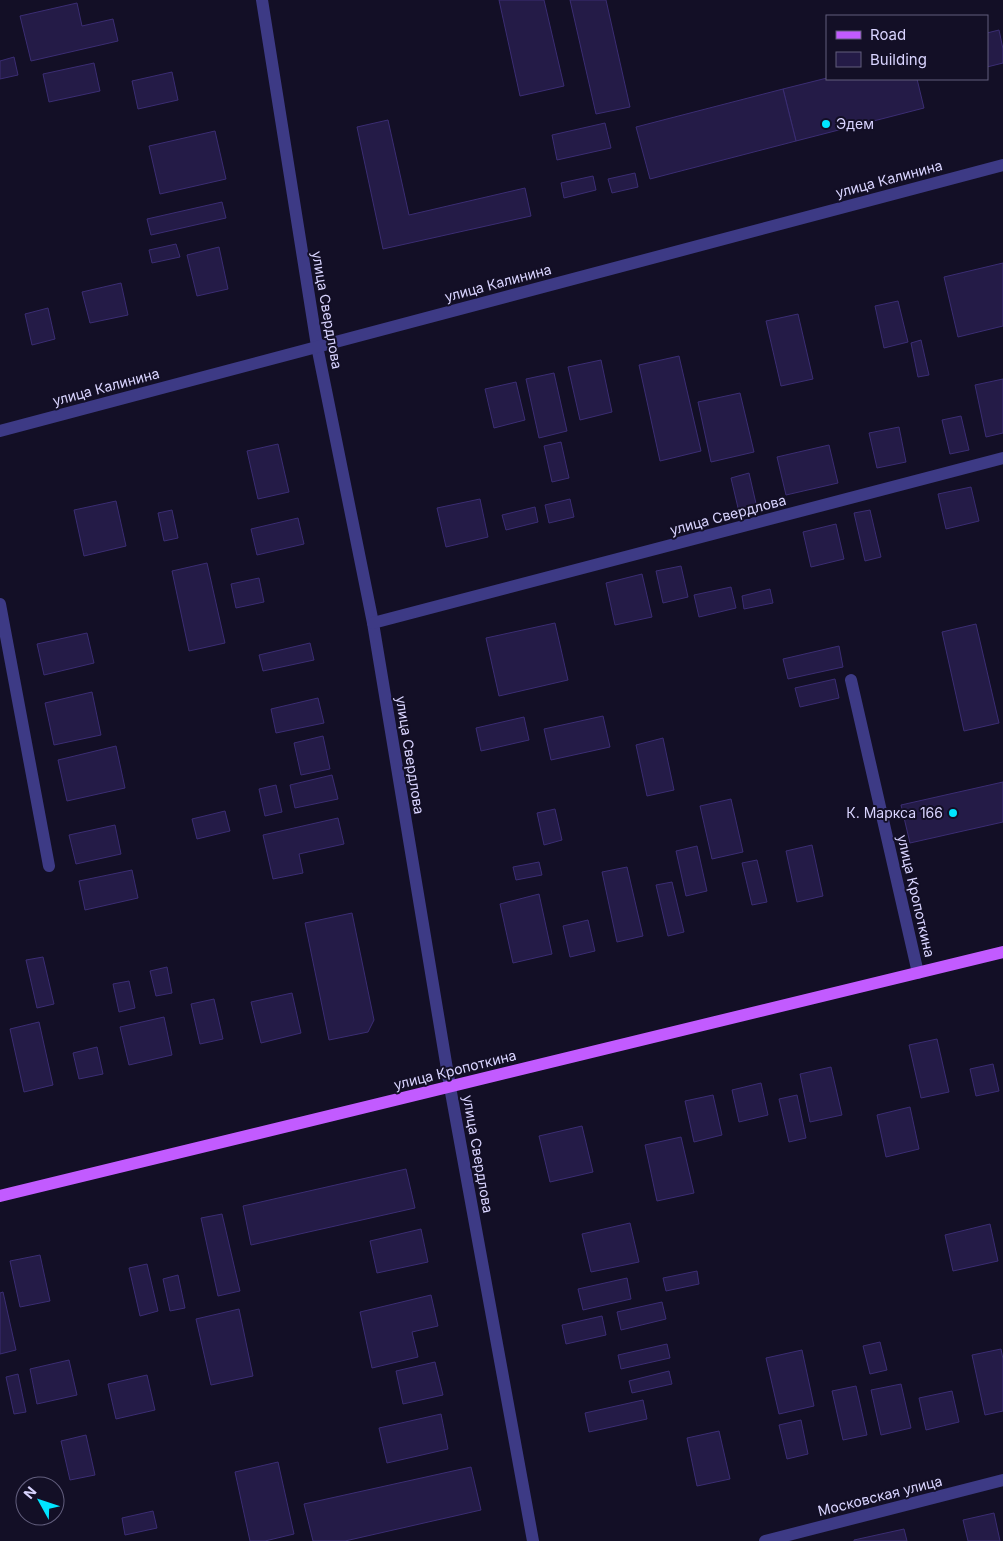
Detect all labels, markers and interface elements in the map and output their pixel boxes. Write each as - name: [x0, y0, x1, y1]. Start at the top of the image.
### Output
- legend: [826, 15, 988, 80]
- text: Road: [870, 25, 906, 44]
- text: Building: [870, 50, 927, 69]
- place label: Эдем: [836, 115, 874, 132]
- marker: Эдем: [820, 118, 832, 130]
- street label: улица Калинина: [834, 156, 944, 201]
- street label: улица Свердлова: [309, 250, 346, 370]
- street label: улица Калинина: [443, 260, 553, 305]
- street label: улица Калинина: [51, 364, 161, 409]
- street label: улица Свердлова: [668, 491, 788, 538]
- street label: улица Свердлова: [393, 695, 428, 815]
- place label: К. Маркса 166: [846, 804, 943, 821]
- marker: К. Маркса 166: [947, 807, 959, 819]
- street label: улица Кропоткина: [894, 833, 939, 959]
- street label: улица Кропоткина: [392, 1046, 518, 1093]
- street label: улица Свердлова: [460, 1094, 497, 1214]
- street label: Московская улица: [816, 1472, 944, 1519]
- north arrow: [15, 1476, 65, 1526]
- text: N: [20, 1483, 40, 1502]

